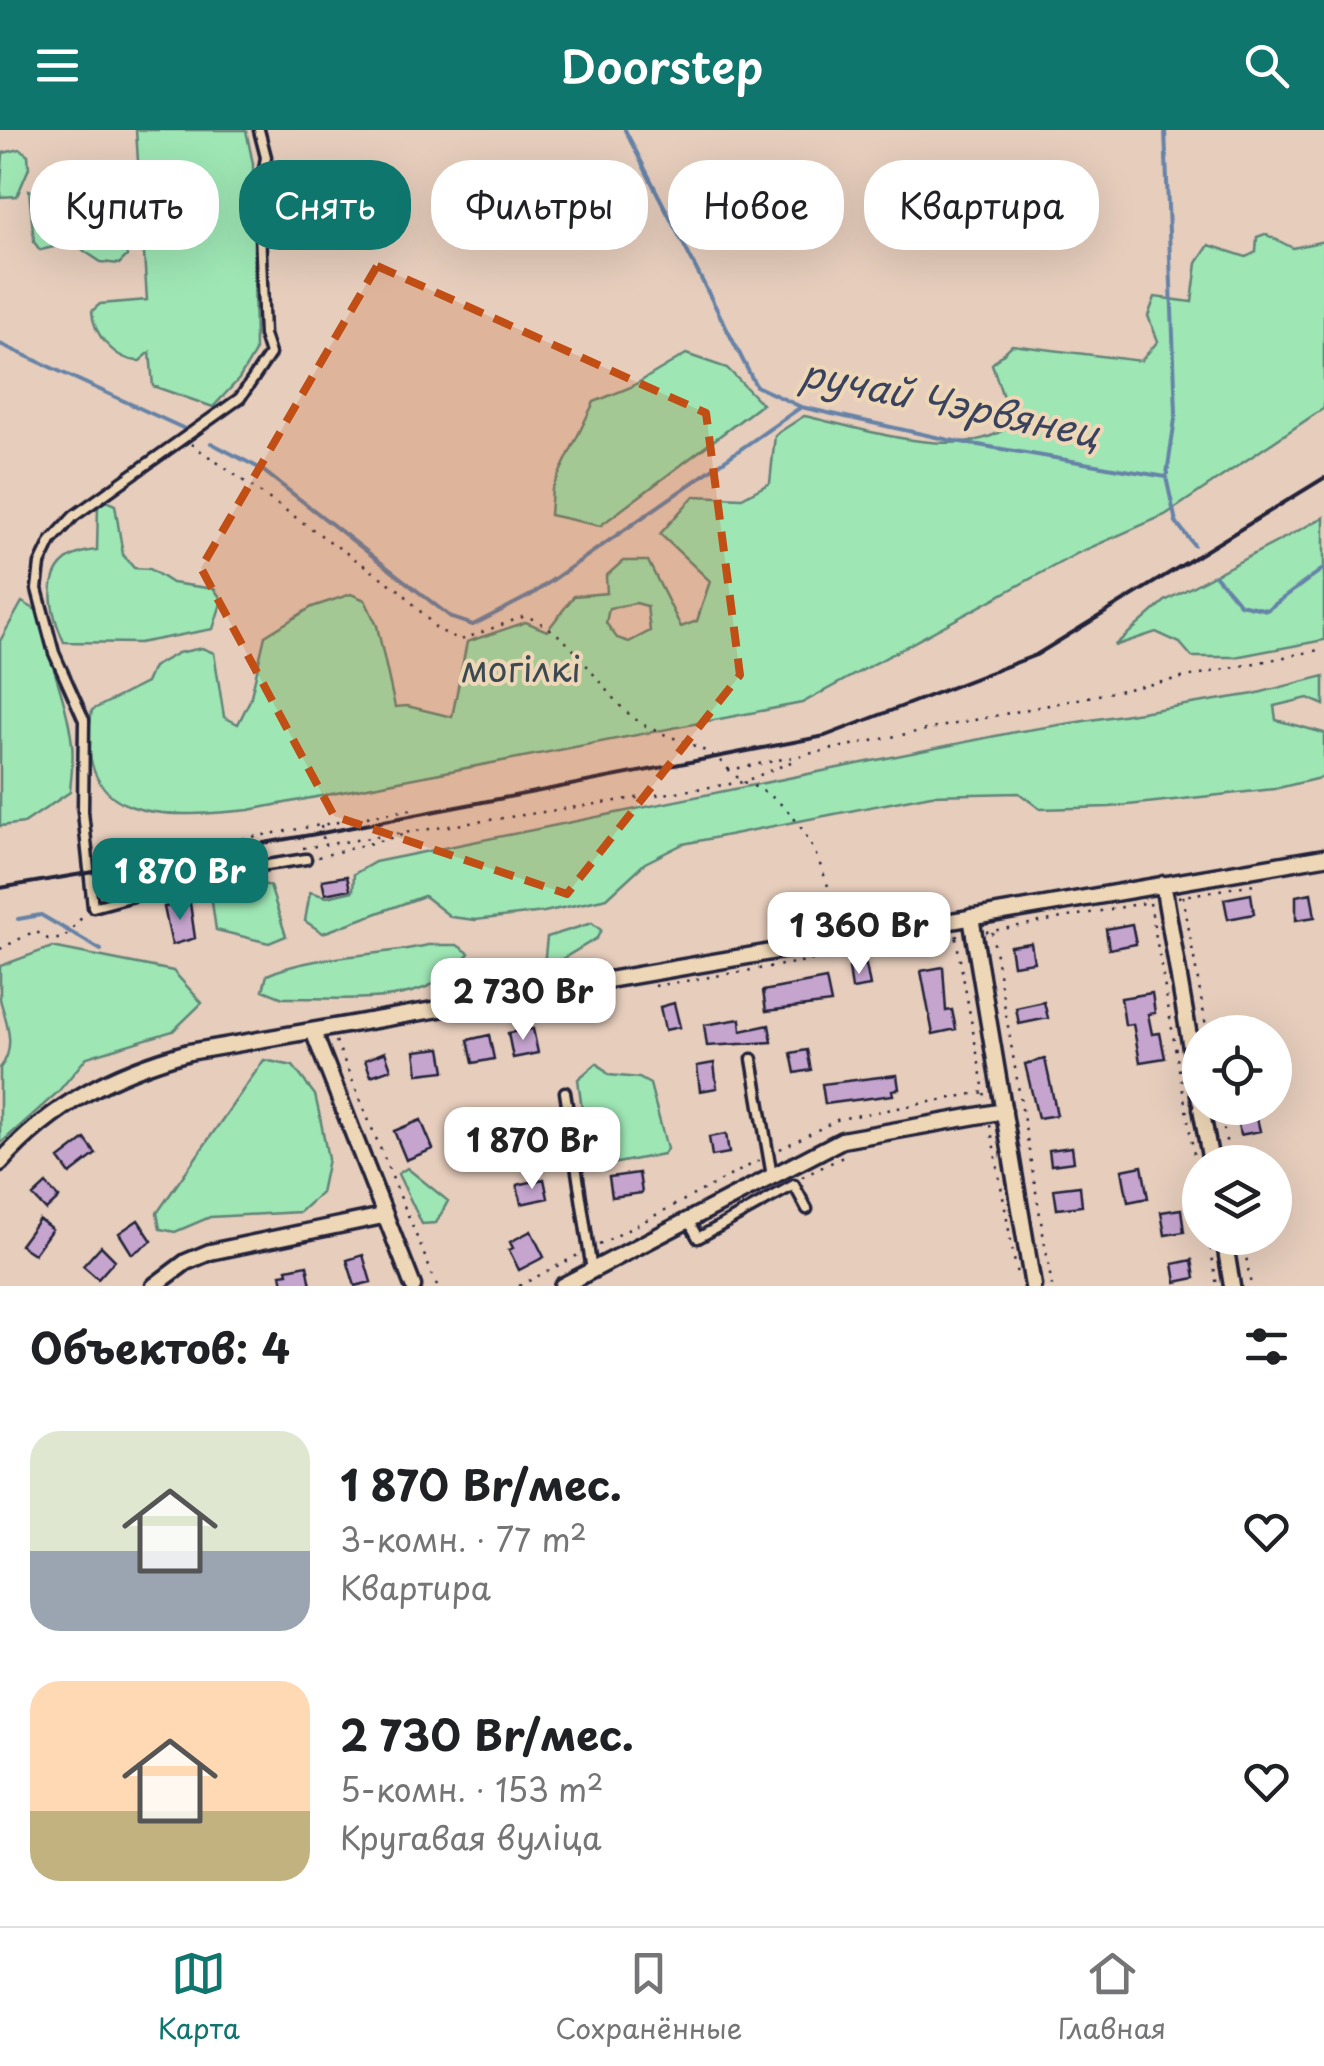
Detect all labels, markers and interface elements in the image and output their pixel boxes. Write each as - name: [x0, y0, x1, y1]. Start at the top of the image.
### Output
- text: Doorstep: [561, 31, 763, 99]
- icon: menu: [30, 38, 85, 93]
- icon: search: [1239, 38, 1294, 93]
- chip: Купить: [30, 160, 219, 250]
- chip: Снять: [239, 160, 411, 250]
- chip: Фильтры: [431, 160, 648, 250]
- chip: Новое: [668, 160, 844, 250]
- chip: Квартира: [864, 160, 1099, 250]
- water label: ручай Чэрвянец: [796, 342, 1105, 461]
- park label: могілкі: [461, 641, 581, 694]
- pin: 1 870 Br: [77, 838, 283, 923]
- text: 1 870 Br: [114, 846, 246, 894]
- pin: 1 360 Br: [756, 892, 962, 977]
- text: 1 360 Br: [789, 900, 929, 948]
- pin: 2 730 Br: [420, 958, 626, 1043]
- text: 2 730 Br: [453, 966, 593, 1014]
- map controls: [1182, 1015, 1292, 1255]
- button: locate: [1182, 1015, 1292, 1125]
- pin: 1 870 Br: [429, 1107, 635, 1192]
- text: 1 870 Br: [466, 1115, 598, 1163]
- button: layers: [1182, 1145, 1292, 1255]
- text: Объектов: 4: [30, 1315, 290, 1378]
- icon: filters: [1239, 1319, 1294, 1374]
- text: 1 870 Br/мес.: [340, 1452, 622, 1515]
- icon: home: [110, 1471, 230, 1591]
- icon: heart: [1239, 1504, 1294, 1559]
- text: 3-комн. · 77 m²: [340, 1515, 587, 1563]
- text: Квартира: [340, 1563, 491, 1611]
- text: 2 730 Br/мес.: [340, 1702, 634, 1765]
- icon: home: [110, 1721, 230, 1841]
- icon: heart: [1239, 1754, 1294, 1809]
- text: 5-комн. · 153 m²: [340, 1765, 603, 1813]
- text: Кругавая вуліца: [340, 1813, 602, 1861]
- tab: Карта: [158, 1946, 240, 2049]
- tab: Сохранённые: [555, 1946, 742, 2049]
- tab: Главная: [1058, 1946, 1166, 2049]

